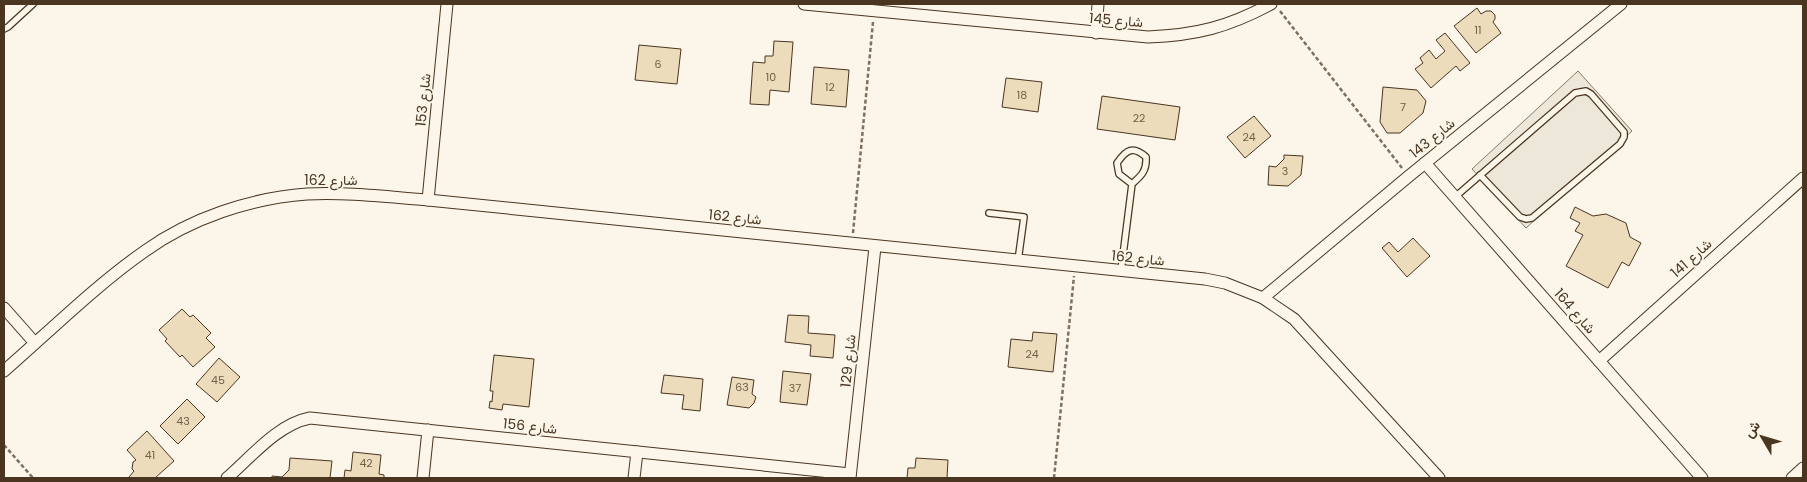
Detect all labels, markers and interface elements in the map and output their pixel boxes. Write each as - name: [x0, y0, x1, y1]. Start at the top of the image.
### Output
- street label: شارع 145: [1088, 8, 1144, 33]
- house number: 11: [1474, 22, 1482, 38]
- house number: 6: [655, 56, 662, 72]
- house number: 10: [766, 69, 776, 85]
- street label: شارع 153: [410, 72, 437, 128]
- house number: 12: [825, 79, 835, 95]
- house number: 18: [1017, 87, 1027, 103]
- house number: 7: [1400, 99, 1406, 115]
- house number: 22: [1133, 110, 1145, 126]
- street label: شارع 143: [1405, 113, 1460, 163]
- house number: 24: [1242, 129, 1256, 145]
- house number: 3: [1282, 163, 1288, 179]
- street label: شارع 162: [304, 170, 358, 191]
- street label: شارع 162: [707, 204, 763, 231]
- street label: شارع 141: [1666, 234, 1717, 283]
- street label: شارع 162: [1110, 245, 1166, 272]
- street label: شارع 164: [1549, 284, 1600, 339]
- street label: شارع 129: [835, 333, 862, 389]
- house number: 24: [1025, 346, 1039, 362]
- house number: 45: [211, 372, 225, 388]
- house number: 63: [735, 379, 749, 395]
- house number: 37: [789, 380, 801, 396]
- north arrow: [1737, 412, 1787, 462]
- house number: 43: [176, 413, 190, 429]
- street label: شارع 156: [502, 413, 558, 440]
- text: ش: [1739, 416, 1765, 442]
- house number: 41: [145, 447, 155, 463]
- house number: 42: [359, 455, 373, 471]

